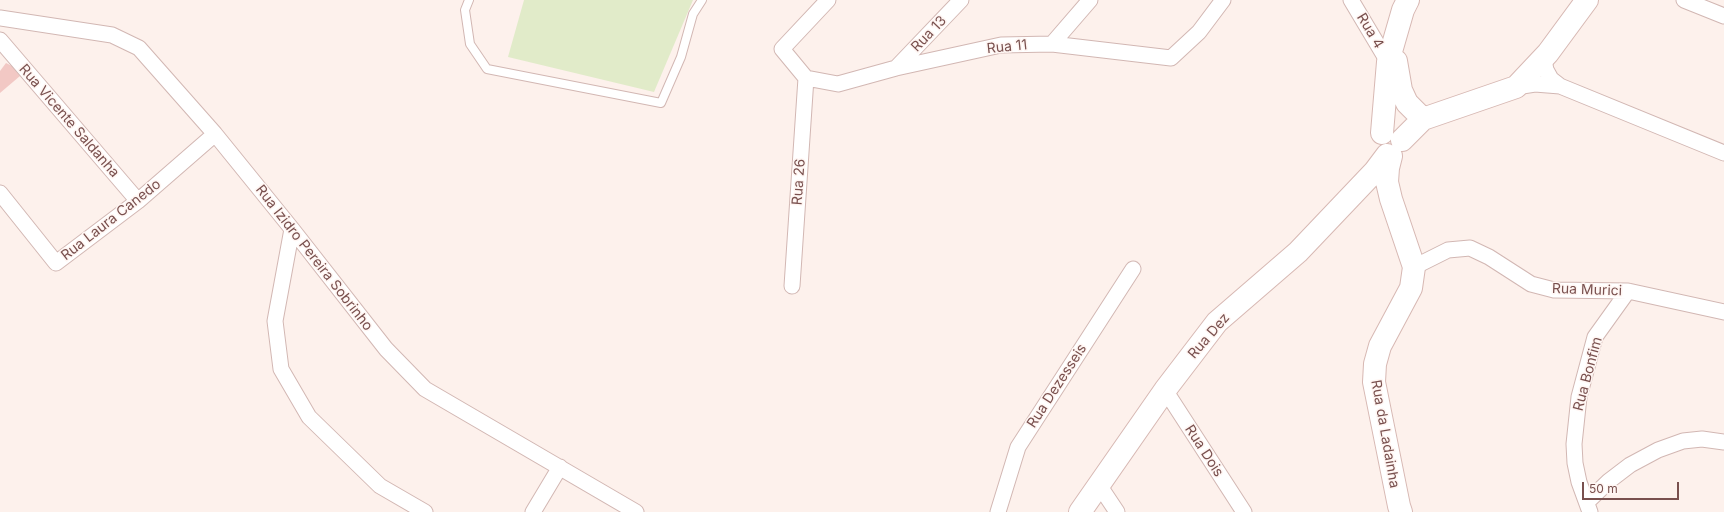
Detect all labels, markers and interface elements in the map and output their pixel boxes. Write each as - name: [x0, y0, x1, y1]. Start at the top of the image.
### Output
- street label: Rua 4: [1353, 10, 1387, 52]
- street label: Rua 13: [908, 13, 950, 55]
- street label: Rua 11: [986, 37, 1028, 57]
- street label: Rua Vicente Saldanha: [15, 61, 123, 181]
- street label: Rua 26: [789, 158, 809, 206]
- street label: Rua Laura Canedo: [58, 176, 164, 264]
- street label: Rua Izidro Pereira Sobrinho: [252, 182, 376, 334]
- street label: Rua Murici: [1552, 280, 1622, 300]
- street label: Rua Dez: [1185, 310, 1233, 362]
- street label: Rua Bonfim: [1570, 335, 1606, 413]
- street label: Rua Dezesseis: [1024, 341, 1090, 431]
- street label: Rua da Ladainha: [1367, 379, 1403, 489]
- street label: Rua Dois: [1181, 422, 1227, 480]
- scale bar: [1584, 474, 1681, 500]
- text: 50 m: [1589, 481, 1618, 496]

